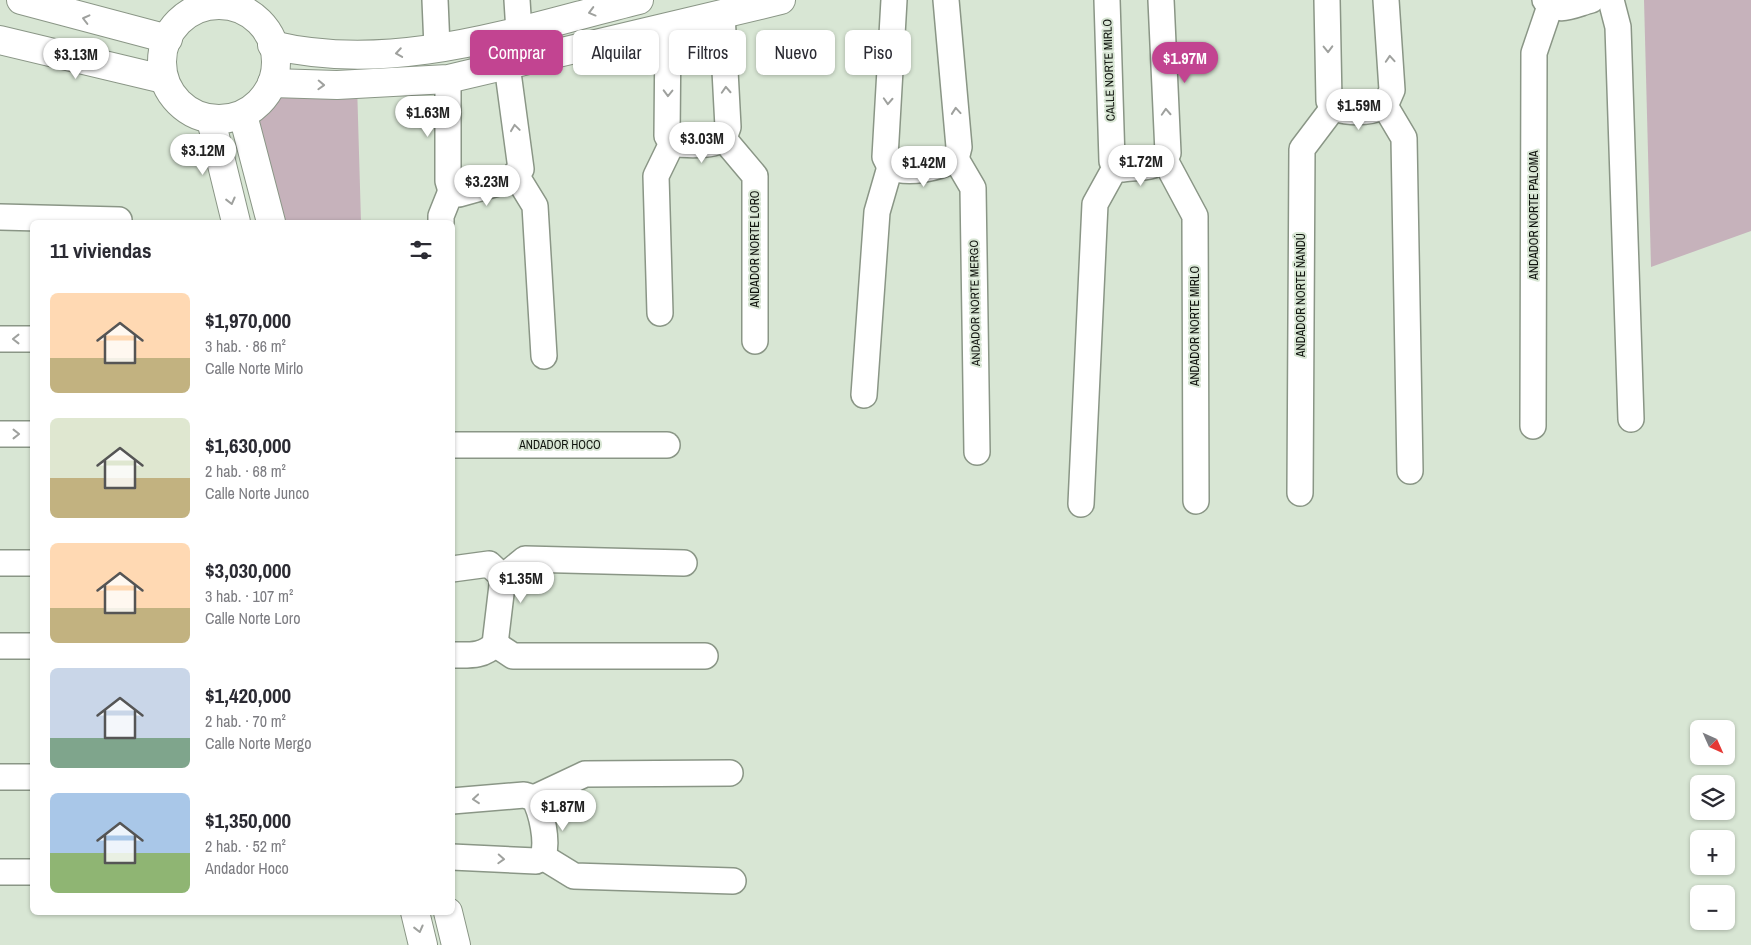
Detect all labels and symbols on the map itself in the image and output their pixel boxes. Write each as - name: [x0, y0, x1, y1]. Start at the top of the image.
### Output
- one-way arrow: [588, 7, 596, 17]
- one-way arrow: [82, 14, 91, 25]
- street label: CALLE NORTE MIRLO: [1099, 18, 1119, 121]
- pin: $3.13M: [35, 38, 117, 80]
- pin: $1.97M: [1144, 42, 1226, 84]
- one-way arrow: [1323, 45, 1333, 53]
- one-way arrow: [394, 47, 402, 58]
- one-way arrow: [1384, 55, 1395, 63]
- one-way arrow: [318, 80, 325, 90]
- one-way arrow: [721, 86, 732, 94]
- pin: $1.59M: [1318, 88, 1400, 131]
- one-way arrow: [662, 90, 673, 98]
- pin: $1.63M: [387, 96, 469, 138]
- one-way arrow: [882, 97, 893, 105]
- one-way arrow: [951, 107, 962, 115]
- one-way arrow: [1160, 108, 1171, 116]
- pin: $3.03M: [661, 121, 743, 164]
- one-way arrow: [510, 123, 521, 131]
- pin: $3.12M: [162, 134, 244, 176]
- pin: $1.72M: [1100, 144, 1182, 187]
- pin: $1.42M: [883, 146, 965, 188]
- street label: ANDADOR NORTE PALOMA: [1526, 150, 1542, 281]
- pin: $3.23M: [446, 164, 528, 207]
- street label: ANDADOR NORTE LORO: [747, 190, 763, 308]
- one-way arrow: [225, 196, 236, 205]
- street label: ANDADOR NORTE ÑANDÚ: [1293, 233, 1309, 358]
- street label: ANDADOR NORTE MERGO: [966, 239, 984, 367]
- street label: ANDADOR NORTE MIRLO: [1187, 266, 1203, 387]
- one-way arrow: [12, 334, 20, 344]
- one-way arrow: [13, 429, 21, 439]
- street label: ANDADOR HOCO: [518, 437, 601, 453]
- pin: $1.35M: [480, 562, 562, 604]
- north arrow: [1690, 720, 1735, 765]
- pin: $1.87M: [522, 790, 604, 832]
- one-way arrow: [471, 793, 479, 804]
- one-way arrow: [497, 854, 505, 865]
- one-way arrow: [413, 924, 424, 933]

